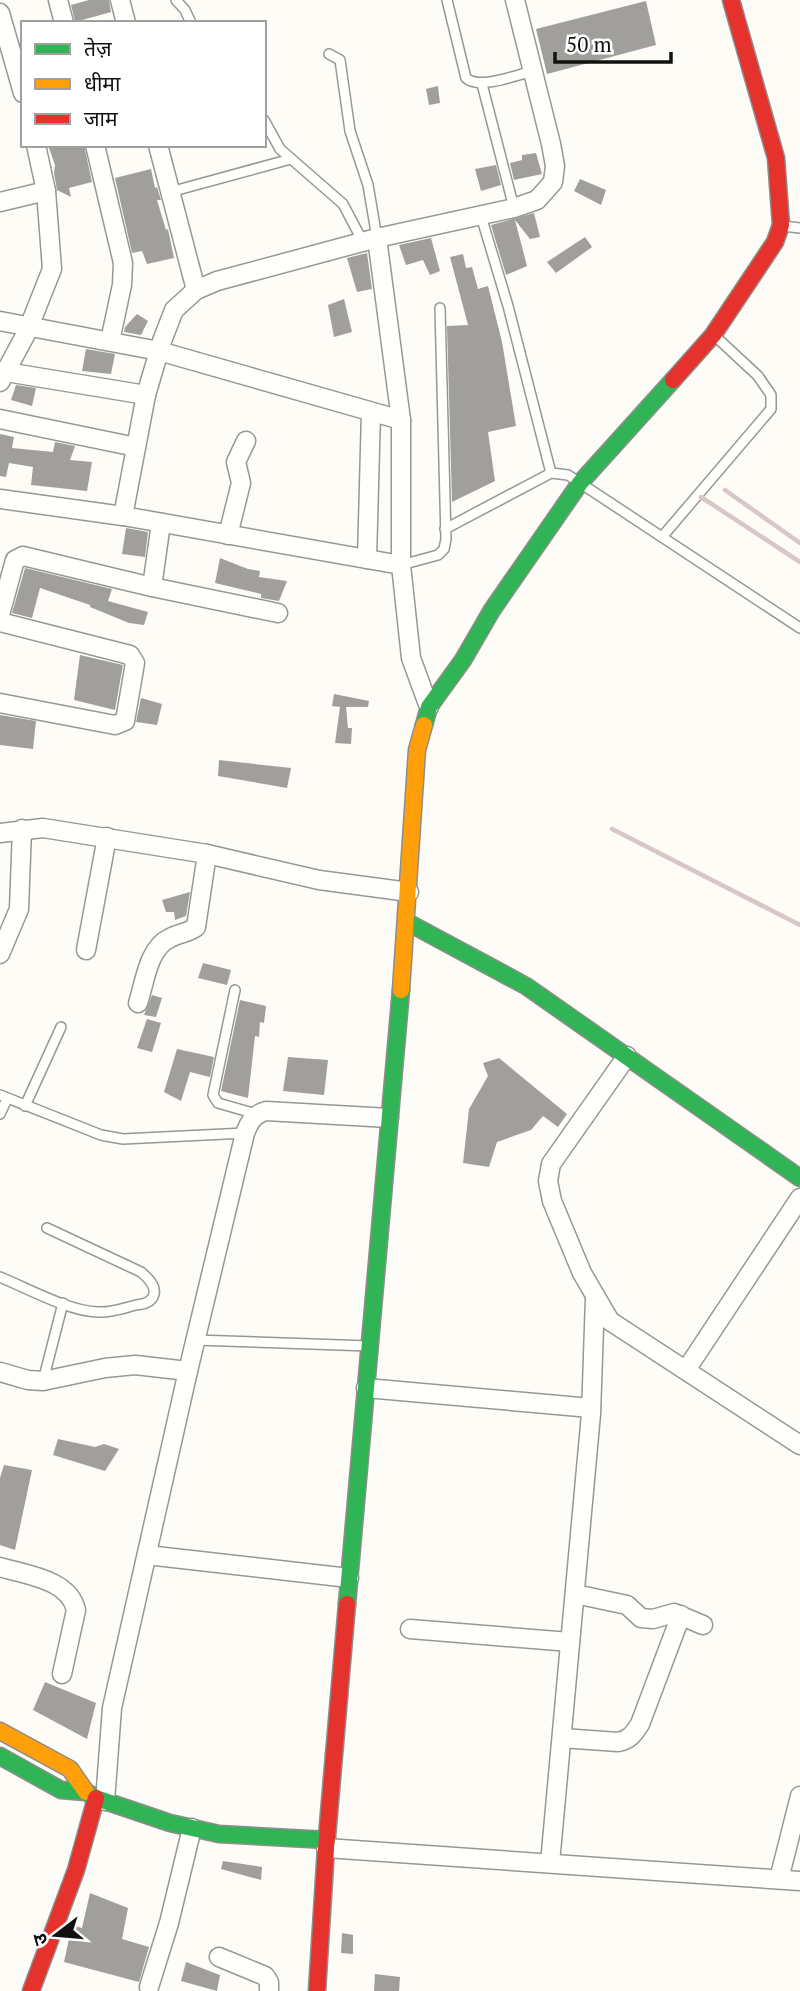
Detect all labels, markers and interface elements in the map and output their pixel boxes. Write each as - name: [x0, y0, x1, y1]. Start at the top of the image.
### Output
- legend: [21, 21, 266, 147]
- scale bar: [555, 21, 670, 65]
- text: 50 m: [566, 30, 612, 58]
- text: तेज़: [84, 34, 112, 62]
- text: धीमा: [84, 69, 121, 97]
- text: जाम: [84, 104, 118, 132]
- north arrow: [21, 1900, 91, 1970]
- text: उ: [25, 1930, 53, 1949]

